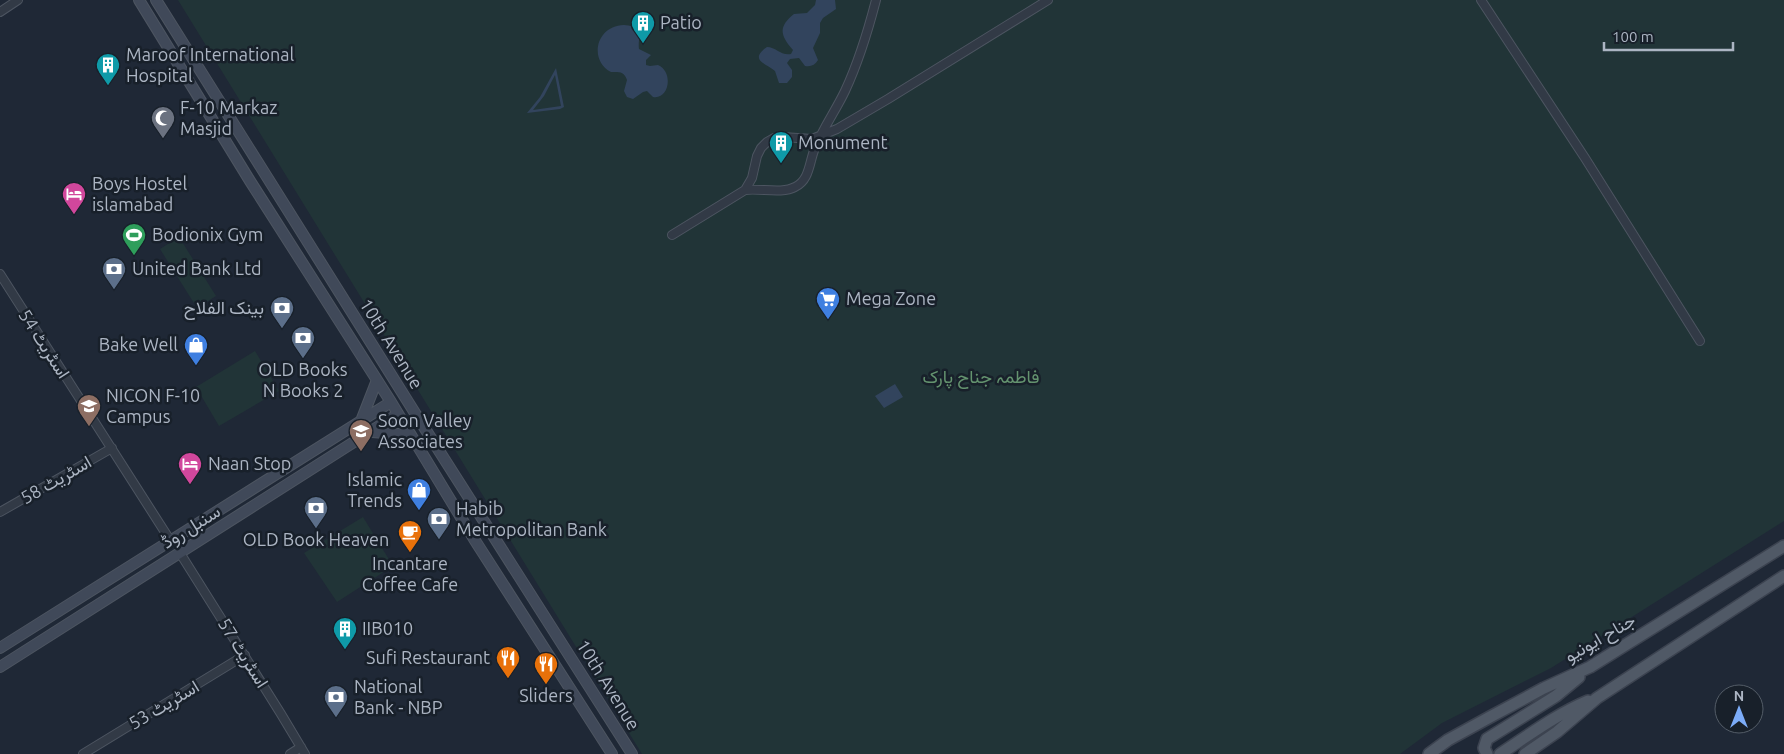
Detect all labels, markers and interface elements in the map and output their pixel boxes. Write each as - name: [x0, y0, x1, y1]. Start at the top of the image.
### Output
- building icon: Patio: [630, 10, 656, 44]
- place label: Patio: [660, 12, 702, 32]
- scale bar: [1604, 20, 1733, 52]
- text: 100 m: [1612, 28, 1654, 45]
- place label: Maroof International Hospital: [126, 44, 294, 85]
- building icon: Maroof International Hospital: [95, 52, 121, 86]
- place label: F-10 Markaz Masjid: [180, 97, 277, 138]
- mosque icon: F-10 Markaz Masjid: [150, 105, 176, 139]
- building icon: Monument: [768, 130, 794, 164]
- place label: Monument: [798, 132, 888, 152]
- place label: Boys Hostel islamabad: [92, 173, 187, 214]
- hotel icon: Boys Hostel islamabad: [61, 181, 87, 215]
- sports icon: Bodionix Gym: [121, 222, 147, 256]
- place label: Bodionix Gym: [152, 224, 263, 244]
- bank icon: United Bank Ltd: [101, 256, 127, 290]
- place label: United Bank Ltd: [132, 258, 261, 278]
- supermarket icon: Mega Zone: [815, 286, 841, 320]
- place label: Mega Zone: [846, 288, 936, 308]
- bank icon: بینک الفلاح: [269, 295, 295, 329]
- street label: 10th Avenue: [356, 295, 427, 392]
- place label: بینک الفلاح: [184, 297, 264, 320]
- street label: اسٹریٹ 54: [13, 305, 75, 383]
- bank icon: OLD Books N Books 2: [290, 325, 316, 359]
- shop icon: Bake Well: [183, 332, 209, 366]
- place label: Bake Well: [99, 334, 178, 354]
- place label: OLD Books N Books 2: [258, 359, 348, 400]
- park label: فاطمہ جناح پارک: [922, 366, 1040, 389]
- place label: NICON F-10 Campus: [106, 385, 200, 426]
- school or university icon: NICON F-10 Campus: [76, 393, 102, 427]
- place label: Soon Valley Associates: [378, 410, 472, 451]
- school or university icon: Soon Valley Associates: [348, 418, 374, 452]
- street label: اسٹریٹ 58: [17, 451, 95, 509]
- hotel icon: Naan Stop: [177, 451, 203, 485]
- place label: Naan Stop: [208, 453, 291, 473]
- place label: Islamic Trends: [347, 469, 402, 510]
- shop icon: Islamic Trends: [406, 477, 432, 511]
- bank icon: OLD Book Heaven: [303, 495, 329, 529]
- place label: Habib Metropolitan Bank: [456, 498, 607, 539]
- street label: سنبل روڈ: [158, 500, 224, 554]
- bank icon: Habib Metropolitan Bank: [426, 506, 452, 540]
- cafe icon: Incantare Coffee Cafe: [397, 519, 423, 553]
- place label: OLD Book Heaven: [243, 529, 389, 549]
- place label: Incantare Coffee Cafe: [362, 553, 458, 594]
- street label: جناح ایونیو: [1561, 609, 1640, 668]
- street label: اسٹریٹ 57: [213, 614, 273, 692]
- building icon: IIB010: [332, 616, 358, 650]
- place label: IIB010: [362, 618, 413, 638]
- street label: 10th Avenue: [573, 636, 644, 733]
- restaurant icon: Sufi Restaurant: [495, 645, 521, 679]
- place label: Sufi Restaurant: [366, 647, 490, 667]
- restaurant icon: Sliders: [533, 651, 559, 685]
- street label: اسٹریٹ 53: [125, 675, 203, 735]
- place label: National Bank - NBP: [354, 676, 443, 717]
- bank icon: National Bank - NBP: [323, 684, 349, 718]
- north arrow: [1714, 684, 1764, 734]
- place label: Sliders: [519, 685, 573, 705]
- text: N: [1734, 688, 1744, 704]

